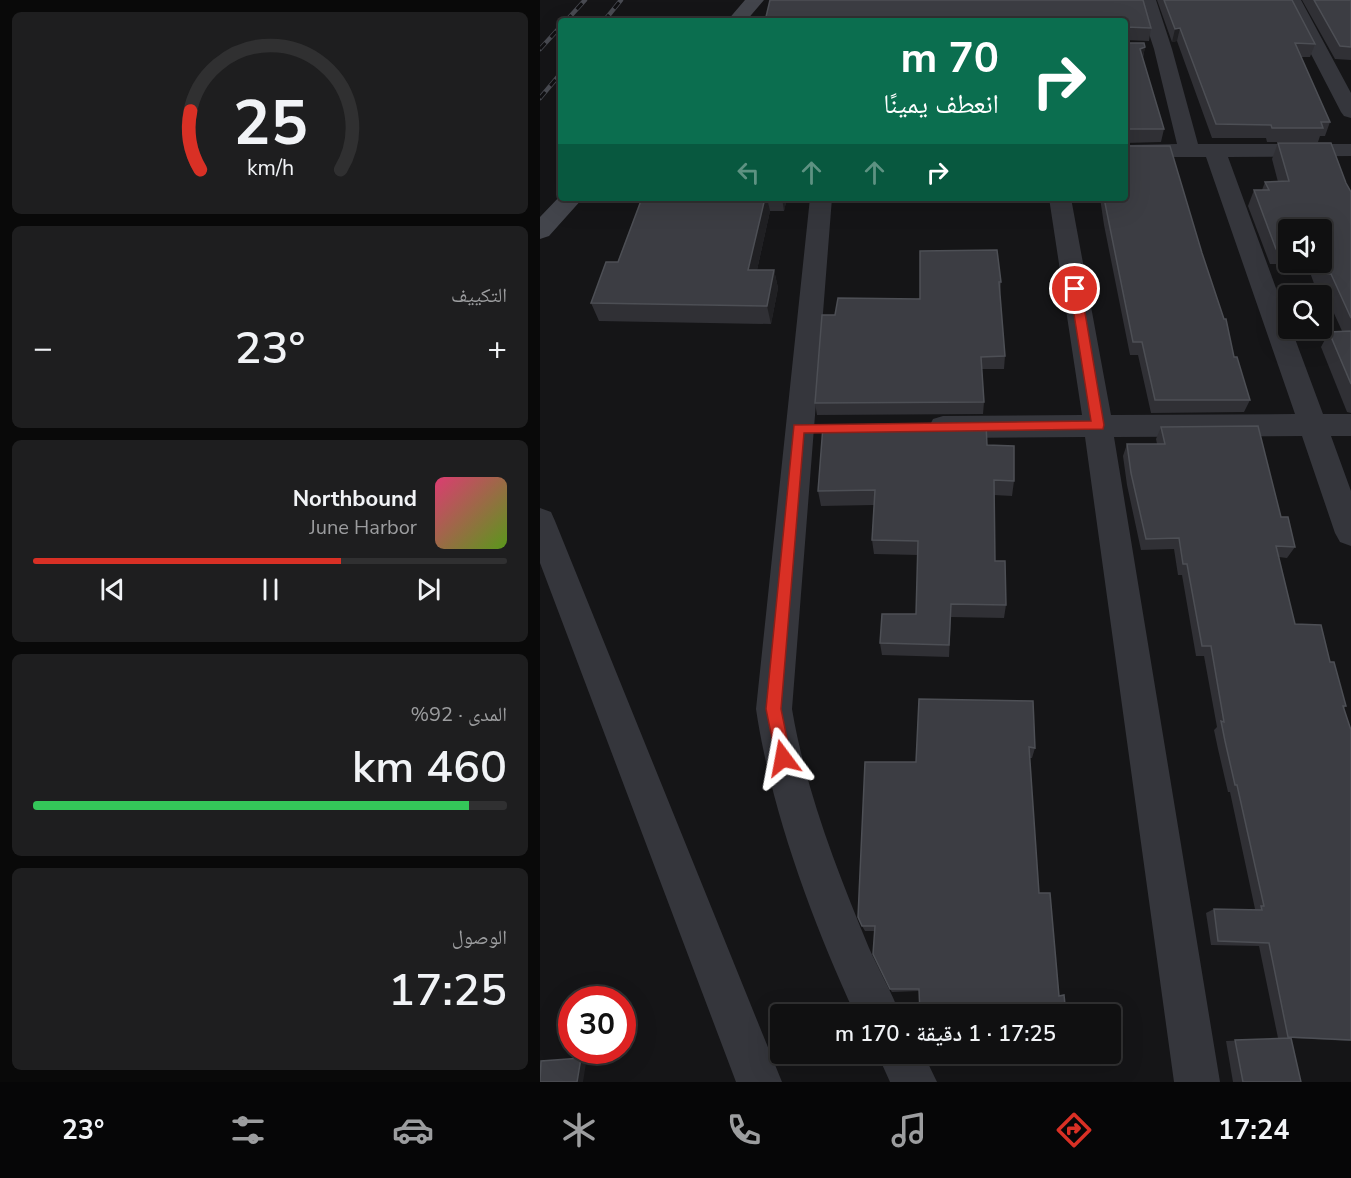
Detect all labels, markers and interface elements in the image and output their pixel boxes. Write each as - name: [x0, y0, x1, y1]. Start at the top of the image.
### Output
- text: 70 m: [900, 30, 999, 87]
- icon: right: [1020, 42, 1098, 120]
- text: 25: [233, 81, 307, 166]
- text: انعطف يمينًا: [883, 86, 999, 123]
- text: km/h: [246, 153, 294, 183]
- icon: left: [732, 156, 765, 189]
- icon: ahead: [795, 156, 828, 189]
- icon: ahead: [858, 156, 891, 189]
- icon: right: [921, 156, 954, 189]
- map controls: [1278, 219, 1332, 339]
- button: sound: [1278, 219, 1332, 273]
- pin: [1049, 263, 1100, 314]
- icon: arrive: [1058, 272, 1091, 305]
- text: التكييف: [451, 282, 507, 309]
- button: search: [1278, 285, 1332, 339]
- text: 23°: [235, 318, 305, 379]
- text: −: [33, 326, 53, 371]
- text: +: [487, 326, 507, 371]
- text: Northbound: [293, 484, 417, 514]
- text: June Harbor: [309, 514, 417, 541]
- icon: previous: [96, 573, 129, 606]
- icon: pause: [254, 573, 287, 606]
- icon: next: [412, 573, 445, 606]
- text: المدى · 92%: [410, 701, 507, 728]
- position arrow: [751, 726, 815, 790]
- text: 460 km: [352, 737, 507, 798]
- text: الوصول: [452, 924, 507, 951]
- text: 17:25: [388, 960, 507, 1021]
- speed limit sign: 30: [558, 986, 636, 1064]
- text: 17:25 · 1 دقيقة · 170 m: [835, 1019, 1056, 1049]
- icon: filters: [227, 1109, 269, 1151]
- icon: car: [392, 1109, 434, 1151]
- icon: climate: [558, 1109, 600, 1151]
- icon: phone: [723, 1109, 765, 1151]
- icon: music: [888, 1109, 930, 1151]
- icon: directions: [1053, 1109, 1095, 1151]
- text: 23°: [62, 1112, 104, 1149]
- text: 17:24: [1218, 1112, 1289, 1149]

